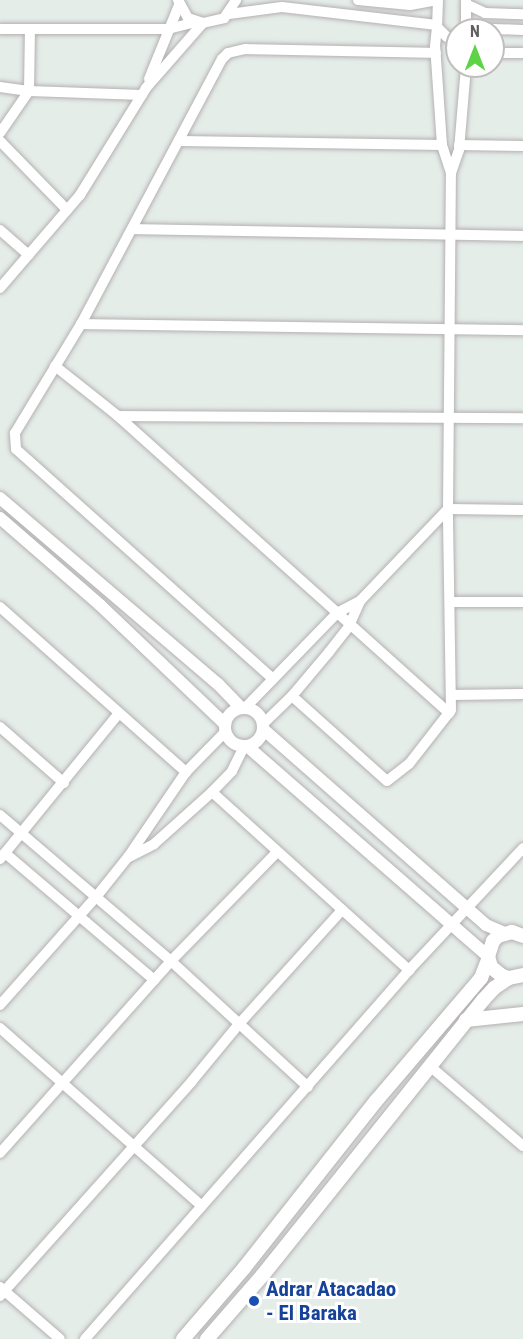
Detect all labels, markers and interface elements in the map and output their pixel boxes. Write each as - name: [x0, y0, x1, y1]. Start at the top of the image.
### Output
- north arrow: [445, 18, 505, 78]
- text: N: [470, 22, 480, 41]
- place label: Adrar Atacadao - El Baraka: [266, 1276, 396, 1326]
- marker: Adrar Atacadao - El Baraka: [247, 1294, 261, 1308]

